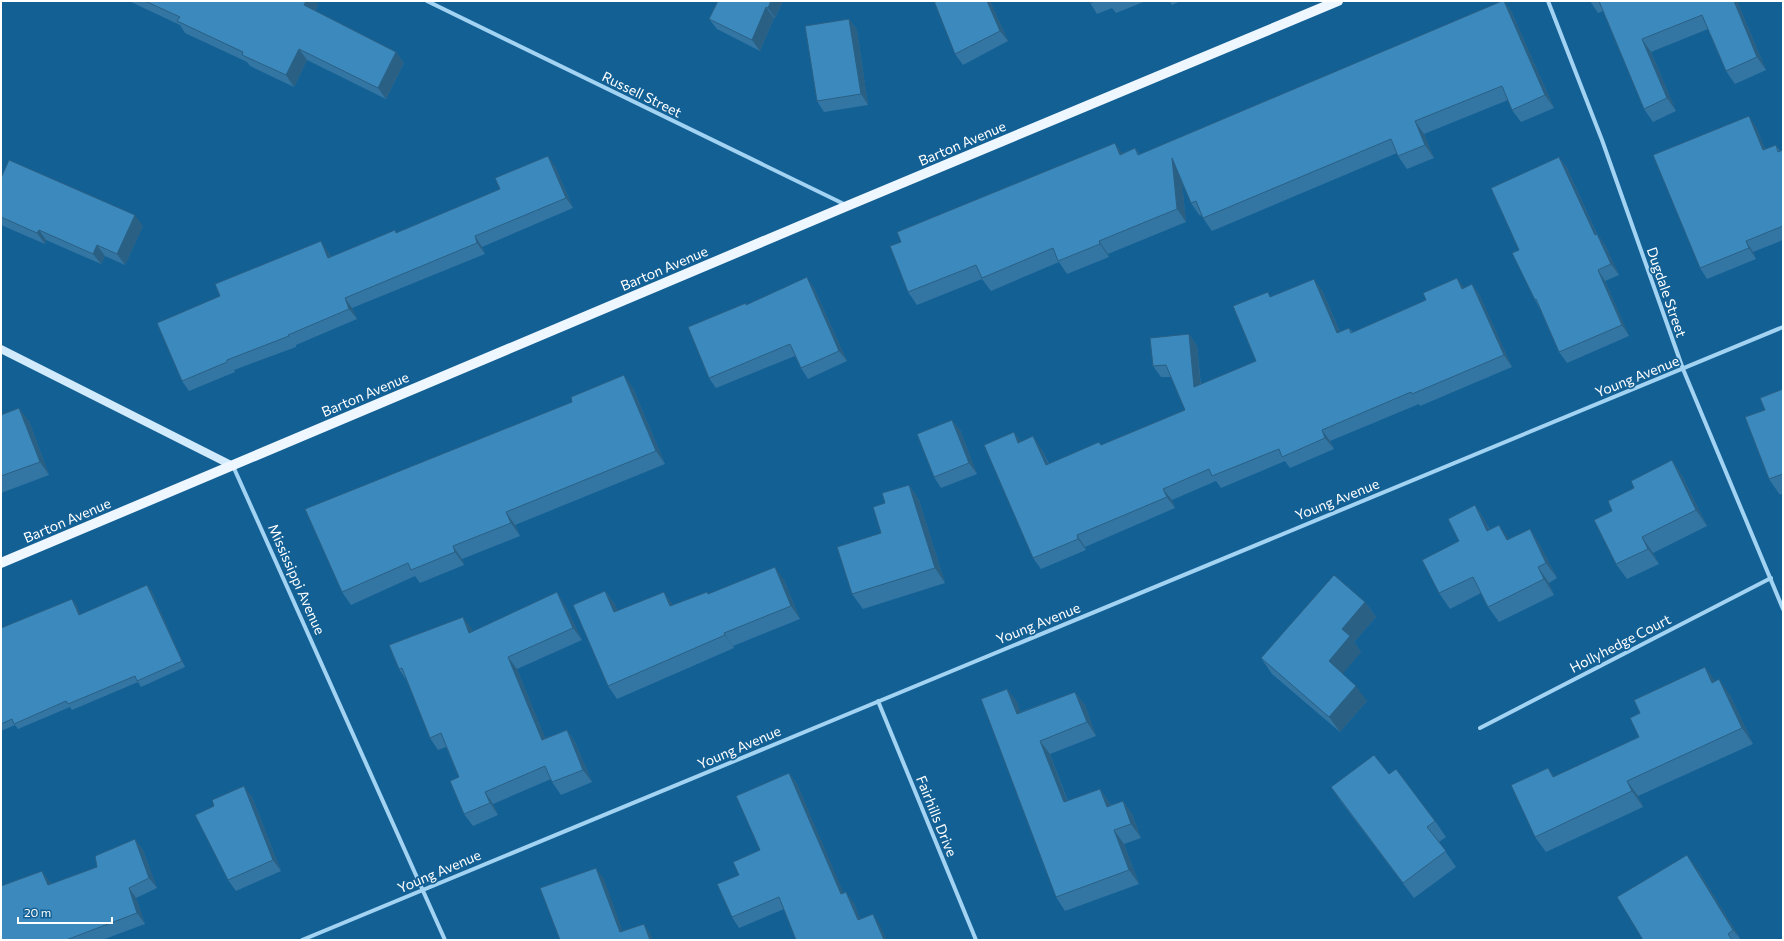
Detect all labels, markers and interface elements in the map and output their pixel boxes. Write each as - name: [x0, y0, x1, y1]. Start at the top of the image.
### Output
- street label: Russell Street: [599, 67, 685, 121]
- street label: Barton Avenue: [916, 117, 1008, 169]
- street label: Barton Avenue: [618, 242, 710, 294]
- street label: Dugdale Street: [1644, 245, 1690, 340]
- street label: Young Avenue: [1593, 351, 1681, 401]
- street label: Barton Avenue: [319, 368, 411, 420]
- street label: Young Avenue: [1293, 474, 1381, 524]
- street label: Barton Avenue: [21, 494, 113, 546]
- street label: Mississippi Avenue: [265, 521, 329, 637]
- street label: Young Avenue: [994, 598, 1082, 648]
- street label: Hollyhedge Court: [1567, 610, 1674, 676]
- street label: Young Avenue: [695, 722, 783, 772]
- street label: Fairhills Drive: [913, 773, 961, 859]
- street label: Young Avenue: [395, 846, 483, 896]
- scale bar: [18, 899, 112, 925]
- text: 20 m: [24, 905, 51, 919]

